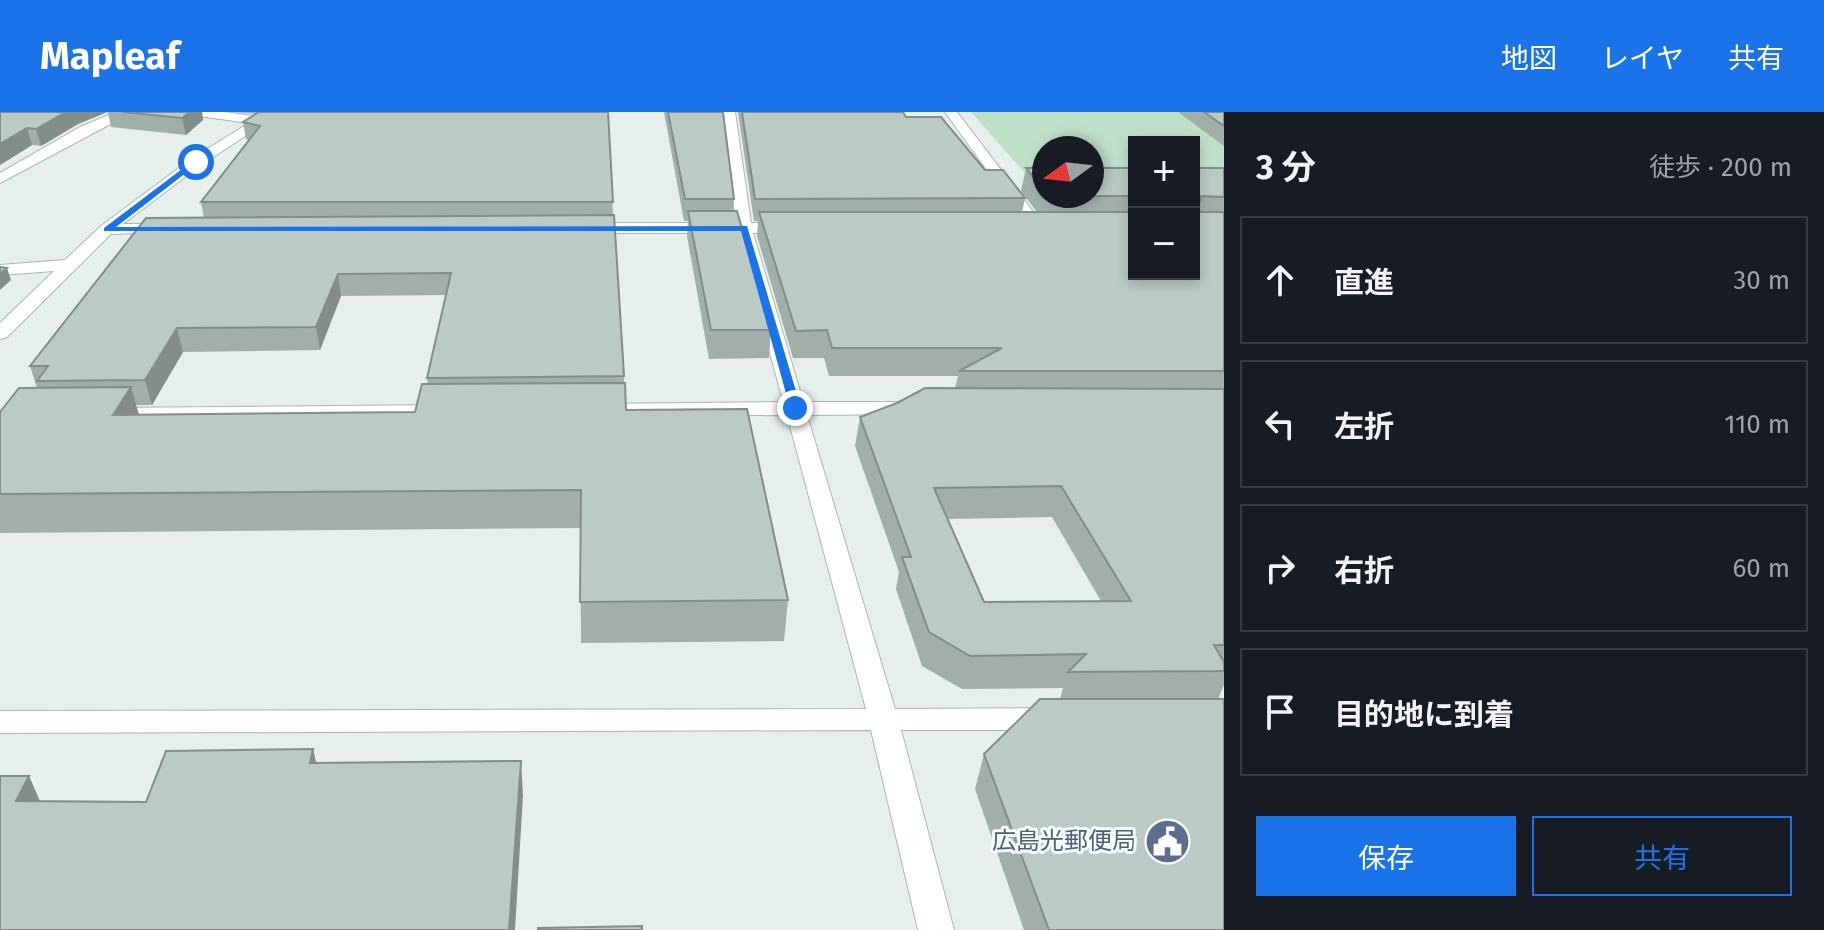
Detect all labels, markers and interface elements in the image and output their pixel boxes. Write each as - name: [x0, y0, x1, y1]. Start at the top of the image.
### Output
- text: Mapleaf: [40, 33, 179, 79]
- text: 地図: [1501, 42, 1557, 75]
- text: レイヤ: [1601, 42, 1684, 75]
- text: 共有: [1728, 42, 1784, 75]
- north arrow: [1032, 136, 1104, 208]
- map controls: [1128, 136, 1200, 280]
- button: +: [1128, 136, 1200, 208]
- route start: [178, 144, 214, 180]
- text: 3 分: [1256, 147, 1316, 188]
- text: 徒歩 · 200 m: [1649, 152, 1792, 183]
- button: −: [1128, 208, 1200, 280]
- icon: ahead: [1258, 258, 1302, 302]
- text: 直進: [1334, 265, 1394, 301]
- text: 30 m: [1733, 265, 1790, 296]
- route end: [777, 390, 813, 426]
- icon: left: [1258, 402, 1302, 446]
- text: 左折: [1334, 409, 1394, 445]
- text: 110 m: [1724, 409, 1790, 440]
- icon: right: [1258, 546, 1302, 590]
- text: 右折: [1334, 553, 1394, 589]
- text: 60 m: [1732, 553, 1790, 584]
- icon: arrive: [1258, 690, 1302, 734]
- text: 目的地に到着: [1334, 697, 1514, 733]
- button: 保存: [1256, 816, 1516, 896]
- button: 共有: [1532, 816, 1792, 896]
- public building icon: 広島光郵便局: [1143, 817, 1191, 865]
- place label: 広島光郵便局: [992, 827, 1136, 855]

